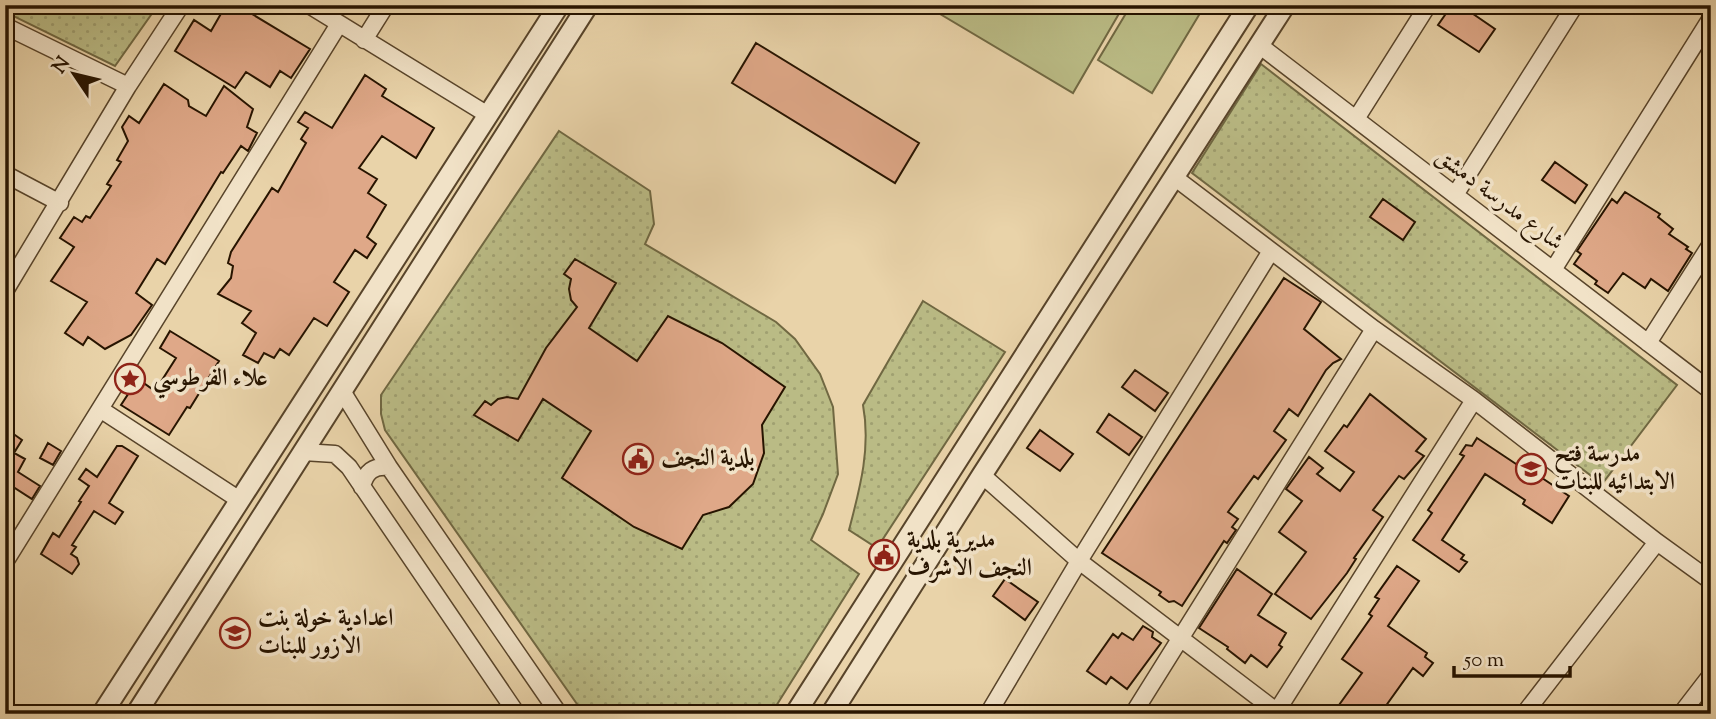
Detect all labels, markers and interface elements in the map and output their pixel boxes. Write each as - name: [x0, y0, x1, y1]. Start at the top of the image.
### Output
- north arrow: [38, 38, 108, 108]
- text: N: [47, 52, 78, 80]
- street label: شارع مدرسة دمشق: [1427, 140, 1570, 260]
- place icon: علاء الفرطوسي: [113, 362, 147, 396]
- place label: علاء الفرطوسي: [153, 362, 268, 399]
- place label: مدرسة فتح الابتدائيه للبنات: [1554, 438, 1675, 500]
- public building icon: بلدية النجف: [621, 442, 655, 476]
- place label: بلدية النجف: [661, 442, 755, 476]
- school or university icon: مدرسة فتح الابتدائيه للبنات: [1514, 452, 1548, 486]
- place label: مديرية بلدية النجف الاشرف: [907, 524, 1032, 586]
- public building icon: مديرية بلدية النجف الاشرف: [867, 538, 901, 572]
- place label: اعدادية خولة بنت الازور للبنات: [258, 602, 393, 664]
- school or university icon: اعدادية خولة بنت الازور للبنات: [218, 616, 252, 650]
- scale bar: [1454, 635, 1569, 679]
- text: 50 m: [1463, 646, 1504, 676]

